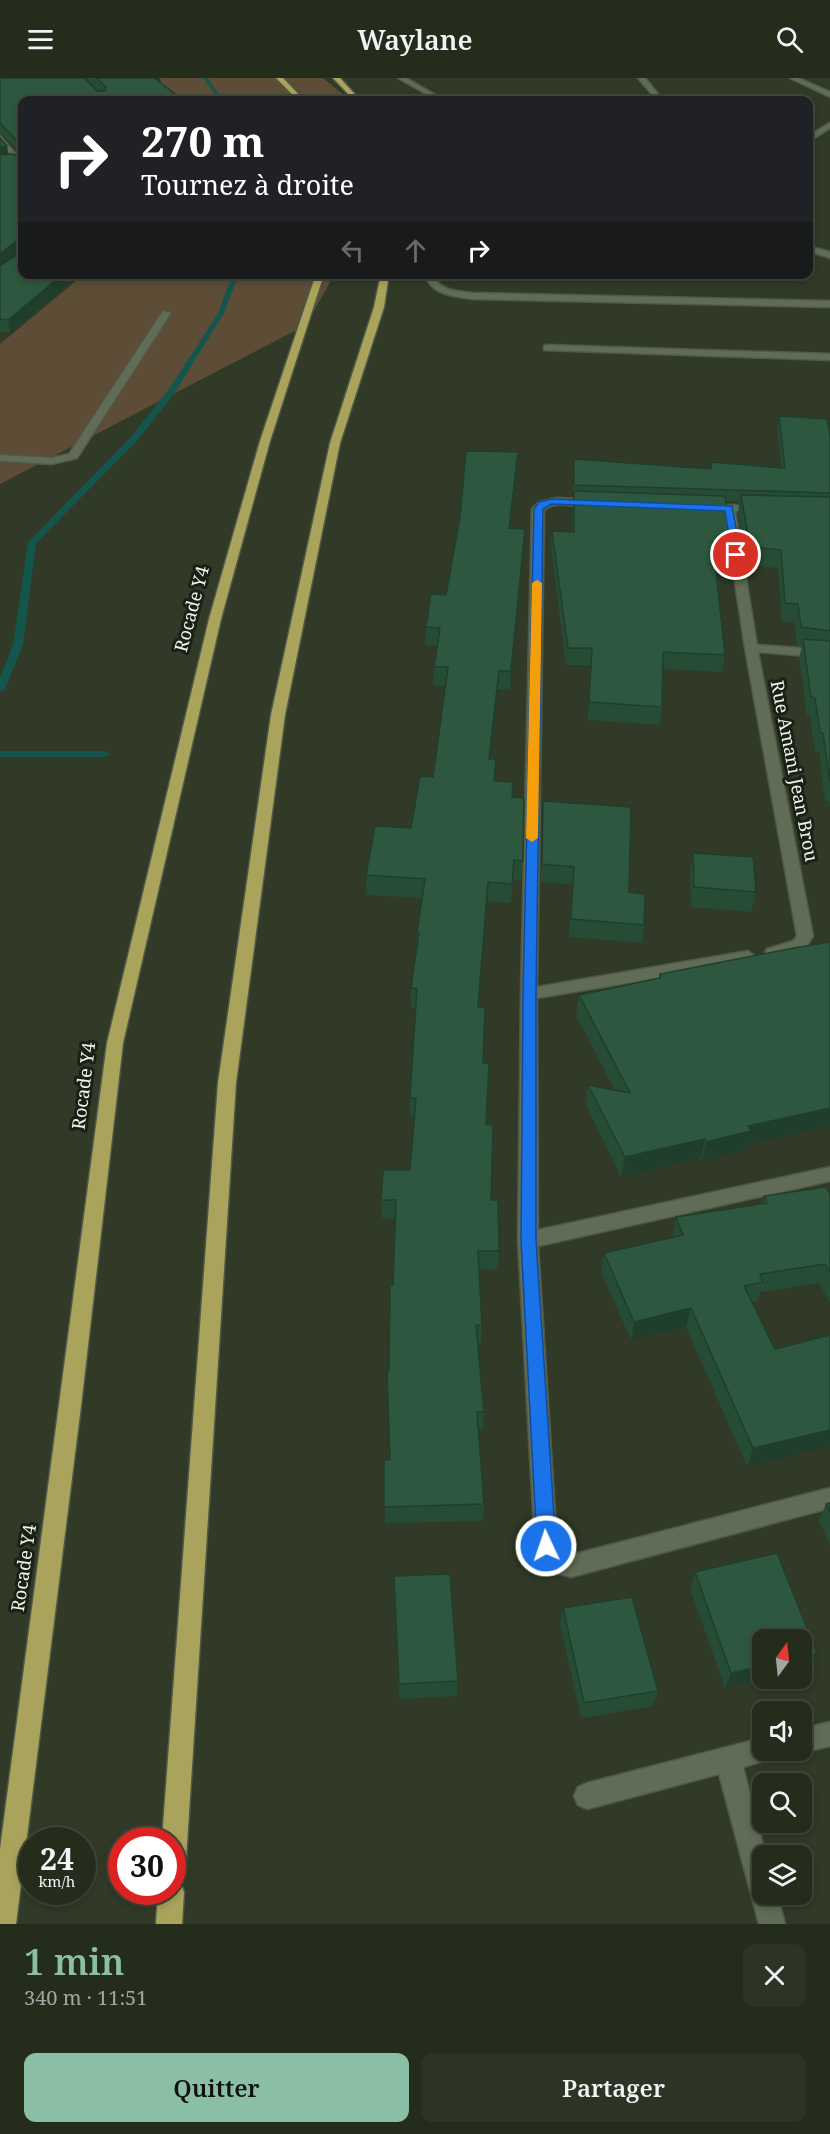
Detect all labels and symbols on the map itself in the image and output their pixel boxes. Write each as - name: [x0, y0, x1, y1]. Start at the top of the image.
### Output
- pin: [710, 529, 761, 580]
- street label: Rocade Y4: [168, 563, 214, 654]
- street label: Rue Amani Jean Brou: [766, 678, 824, 864]
- street label: Rocade Y4: [66, 1041, 100, 1131]
- position arrow: [514, 1514, 578, 1578]
- street label: Rocade Y4: [5, 1523, 41, 1613]
- north arrow: [752, 1629, 812, 1689]
- speed limit sign: 30: [108, 1827, 186, 1905]

